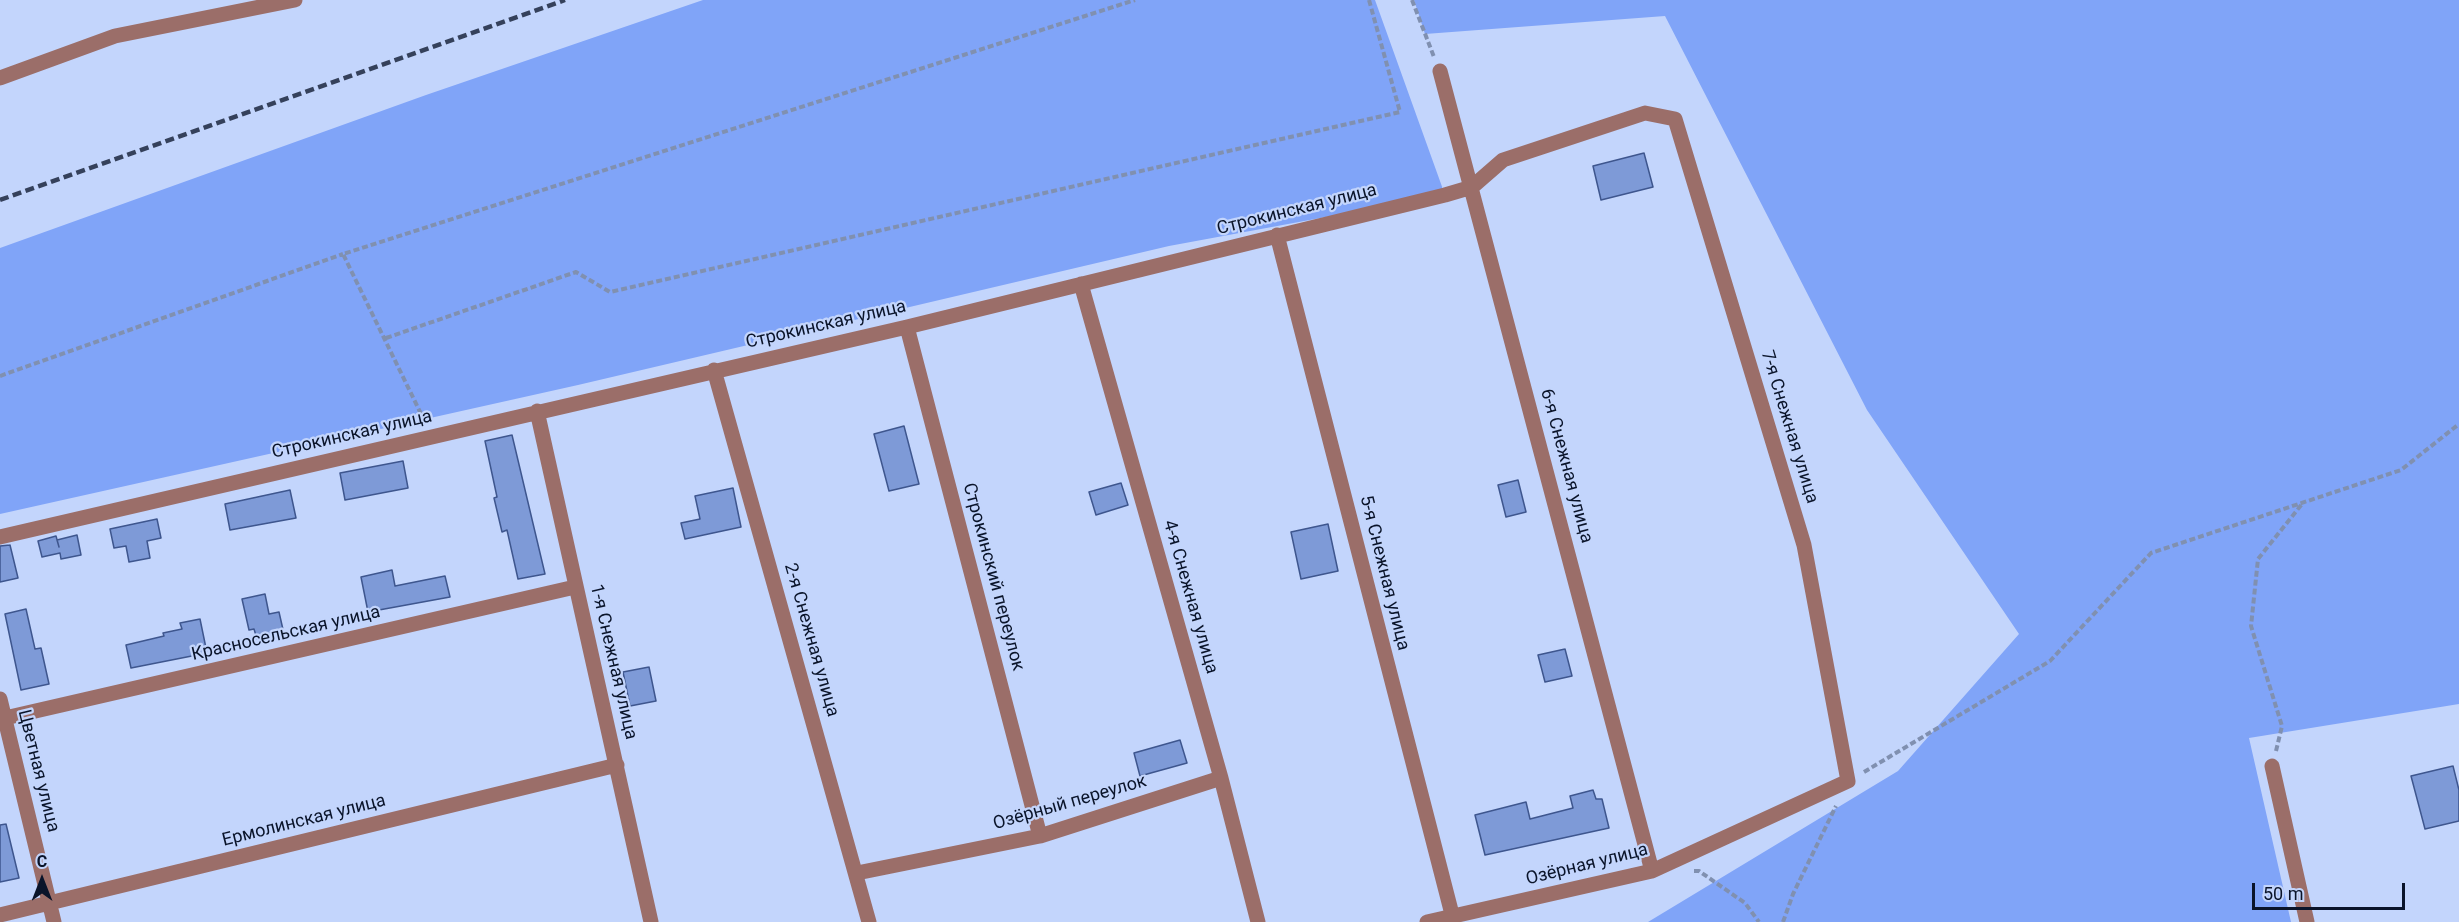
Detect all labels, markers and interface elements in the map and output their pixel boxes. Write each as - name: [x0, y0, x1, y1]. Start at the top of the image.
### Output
- street label: Строкинская улица: [1215, 180, 1379, 240]
- street label: Строкинская улица: [744, 296, 908, 354]
- street label: 7-я Снежная улица: [1755, 348, 1823, 506]
- street label: 6-я Снежная улица: [1535, 387, 1597, 545]
- street label: Строкинская улица: [270, 406, 434, 464]
- street label: Строкинский переулок: [958, 481, 1028, 673]
- street label: 5-я Снежная улица: [1354, 493, 1414, 653]
- street label: 4-я Снежная улица: [1158, 518, 1222, 676]
- street label: 2-я Снежная улица: [779, 561, 843, 719]
- street label: 1-я Снежная улица: [585, 582, 641, 742]
- street label: Красносельская улица: [189, 602, 383, 666]
- street label: Цветная улица: [12, 708, 64, 834]
- street label: Озёрный переулок: [991, 771, 1149, 835]
- street label: Ермолинская улица: [220, 790, 388, 852]
- street label: Озёрная улица: [1524, 839, 1650, 891]
- north arrow: [12, 850, 72, 910]
- text: С: [37, 852, 47, 871]
- scale bar: [2255, 871, 2408, 909]
- text: 50 m: [2263, 883, 2303, 904]

